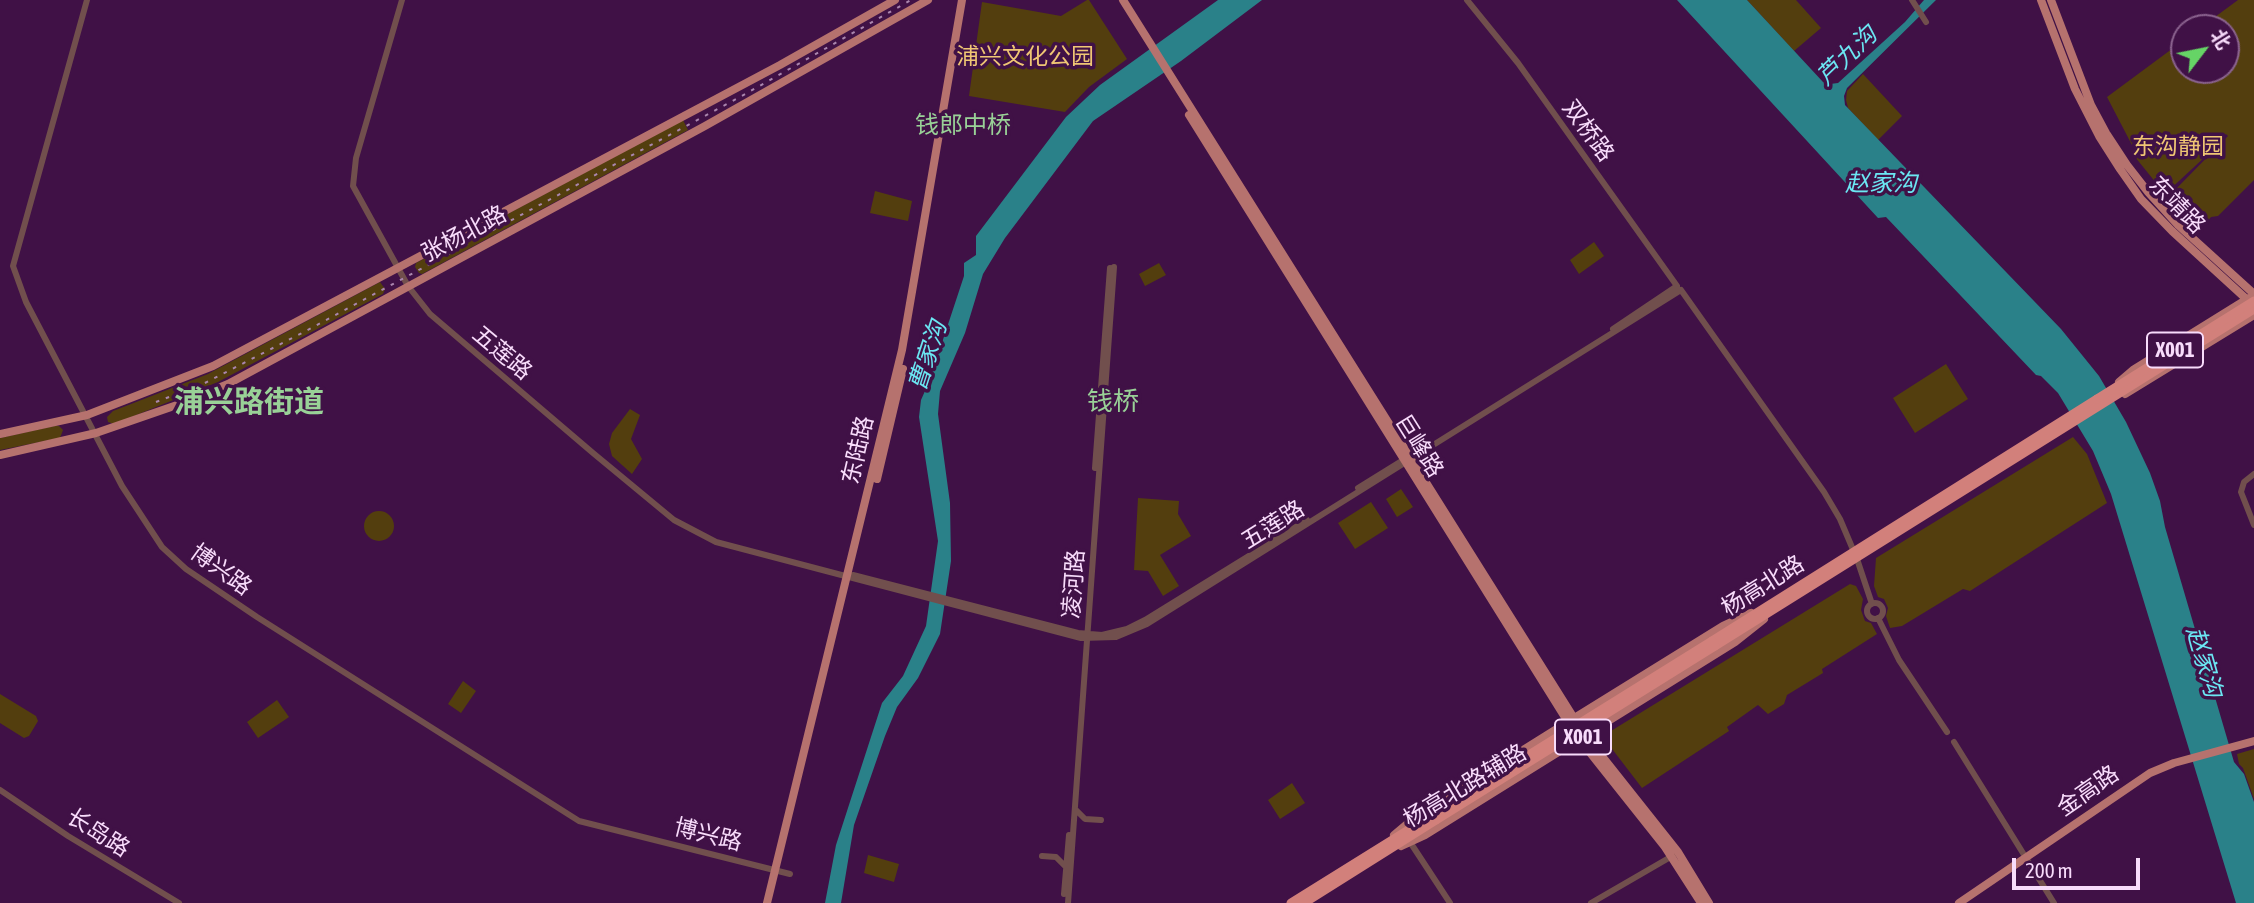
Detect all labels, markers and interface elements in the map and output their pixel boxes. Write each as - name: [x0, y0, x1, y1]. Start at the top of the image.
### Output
- north arrow: [2170, 14, 2240, 84]
- water label: 芦九沟: [1811, 21, 1883, 91]
- text: 北: [2207, 25, 2235, 53]
- park label: 浦兴文化公园: [956, 43, 1094, 71]
- street label: 双桥路: [1557, 95, 1619, 167]
- district label: 钱郎中桥: [915, 111, 1011, 139]
- park label: 东沟静园: [2132, 133, 2224, 161]
- water label: 赵家沟: [1845, 169, 1917, 197]
- street label: 东靖路: [2143, 171, 2211, 239]
- street label: 张杨北路: [417, 200, 511, 268]
- water label: 曹家沟: [903, 317, 953, 395]
- street label: 五莲路: [467, 320, 537, 386]
- road number: X001: [2147, 332, 2203, 368]
- district label: 浦兴路街道: [174, 385, 324, 421]
- district label: 钱桥: [1087, 386, 1139, 418]
- street label: 巨峰路: [1389, 409, 1449, 483]
- street label: 东陆路: [837, 413, 879, 487]
- street label: 五莲路: [1236, 495, 1310, 555]
- street label: 博兴路: [185, 539, 257, 601]
- street label: 凌河路: [1058, 549, 1090, 619]
- street label: 杨高北路: [1717, 550, 1809, 622]
- water label: 赵家沟: [2180, 623, 2228, 701]
- road number: X001: [1555, 720, 1611, 754]
- street label: 杨高北路辅路: [1399, 739, 1531, 833]
- street label: 金高路: [2052, 760, 2124, 822]
- street label: 长岛路: [61, 803, 135, 863]
- street label: 博兴路: [671, 813, 745, 857]
- scale bar: [2016, 844, 2144, 888]
- text: 200 m: [2025, 858, 2073, 882]

